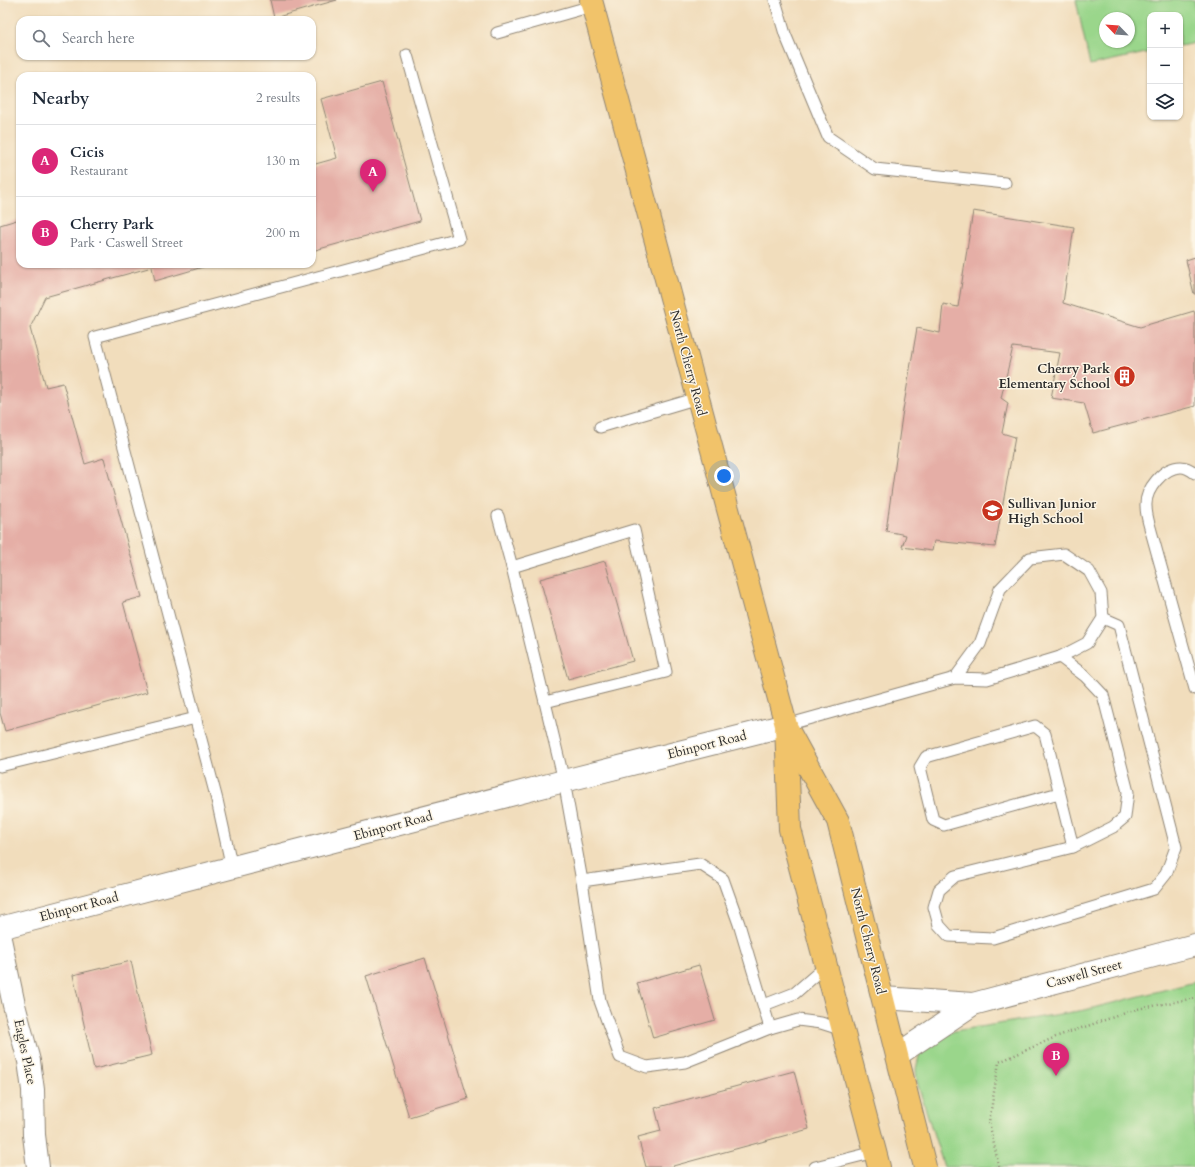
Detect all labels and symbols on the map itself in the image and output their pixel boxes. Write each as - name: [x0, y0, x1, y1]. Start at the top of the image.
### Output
- north arrow: [1099, 12, 1135, 48]
- pin: A: [360, 159, 386, 192]
- street label: North Cherry Road: [665, 308, 711, 418]
- place label: Cherry Park Elementary School: [998, 360, 1111, 393]
- building icon: Cherry Park Elementary School: [1112, 363, 1138, 389]
- your location: [714, 466, 734, 486]
- place label: Sullivan Junior High School: [1008, 495, 1097, 528]
- school or university icon: Sullivan Junior High School: [979, 498, 1005, 524]
- street label: Ebinport Road: [666, 726, 749, 764]
- street label: Ebinport Road: [352, 807, 434, 845]
- street label: North Cherry Road: [846, 886, 890, 996]
- street label: Ebinport Road: [38, 888, 120, 926]
- street label: Caswell Street: [1044, 955, 1124, 993]
- street label: Eagles Place: [9, 1018, 41, 1086]
- pin: B: [1043, 1043, 1069, 1076]

